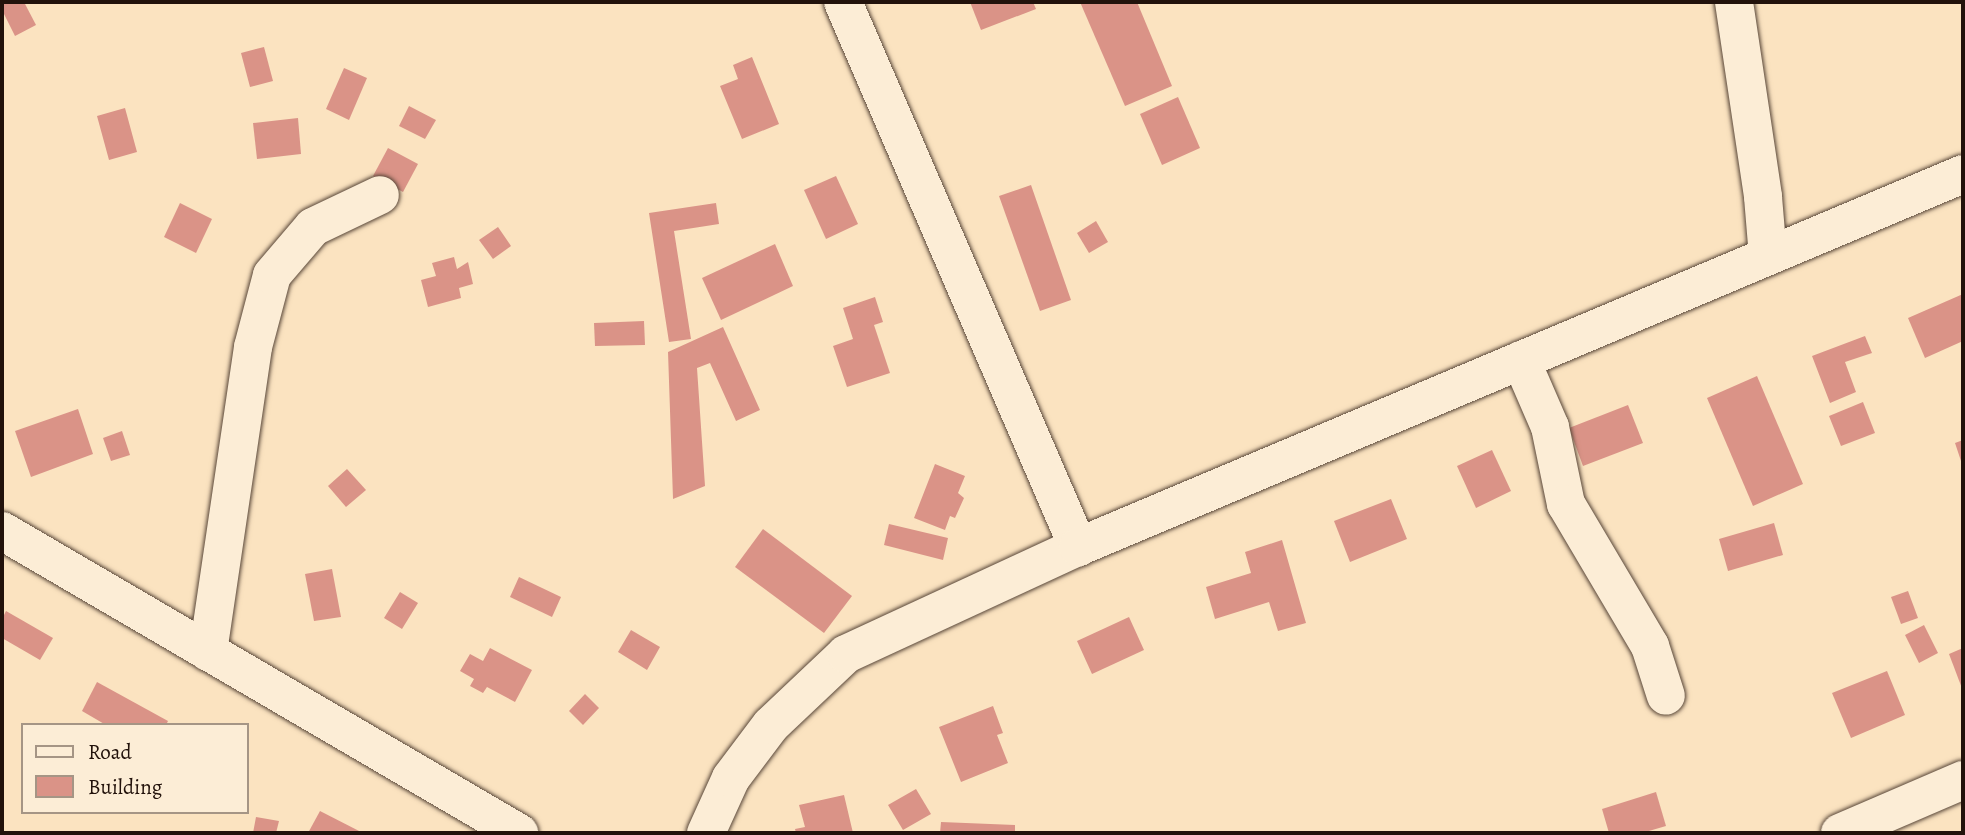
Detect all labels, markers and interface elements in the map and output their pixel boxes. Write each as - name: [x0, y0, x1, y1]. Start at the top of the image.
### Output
- legend: [21, 723, 248, 814]
- text: Road: [88, 738, 132, 766]
- text: Building: [88, 773, 162, 801]

